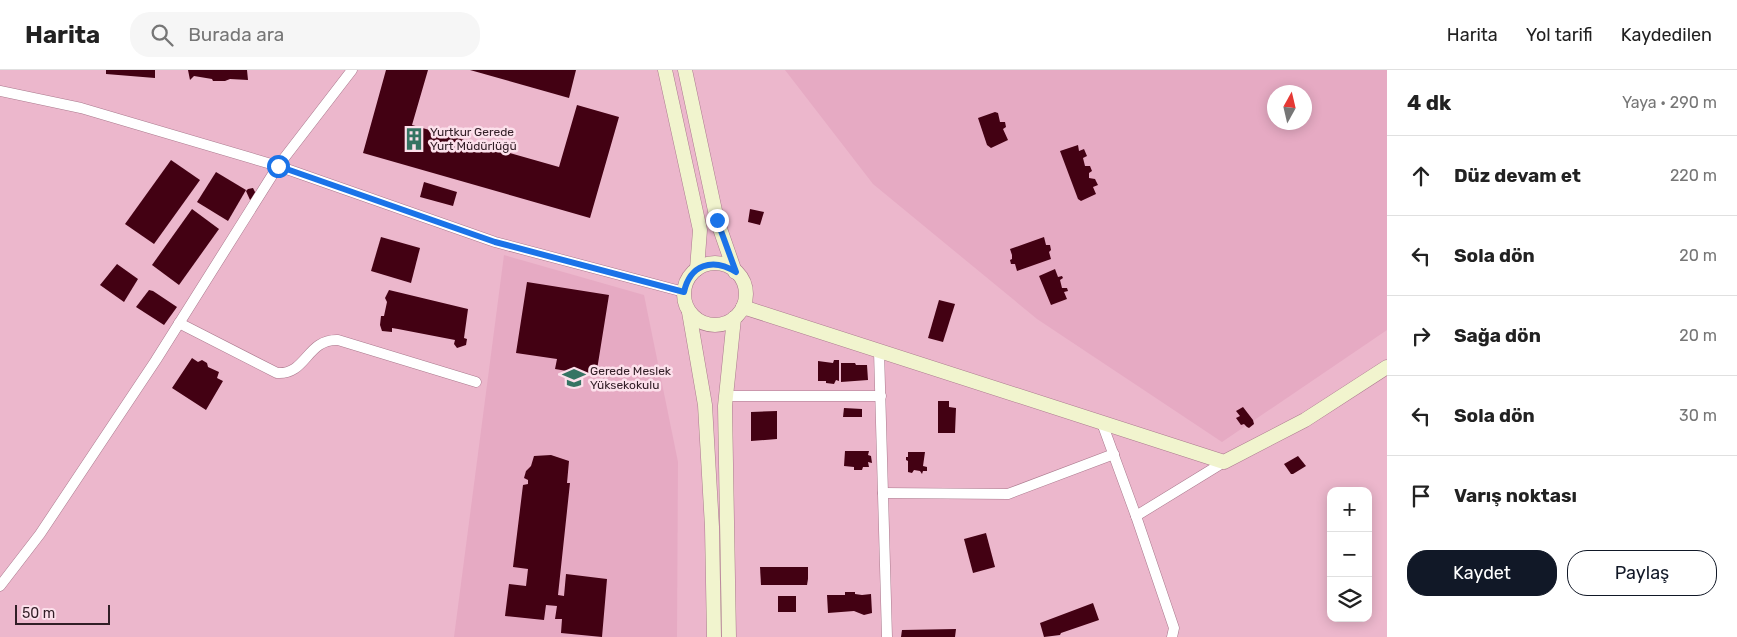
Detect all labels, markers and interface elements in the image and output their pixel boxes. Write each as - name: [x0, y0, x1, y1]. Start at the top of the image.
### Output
- search box: [130, 12, 480, 57]
- text: Harita: [25, 21, 100, 49]
- icon: search: [148, 21, 176, 49]
- text: Burada ara: [188, 23, 284, 46]
- text: Harita: [1447, 24, 1498, 46]
- text: Yol tarifi: [1526, 24, 1593, 46]
- text: Kaydedilen: [1621, 24, 1712, 46]
- north arrow: [1267, 85, 1312, 130]
- text: 4 dk: [1407, 90, 1451, 115]
- text: Yaya · 290 m: [1622, 93, 1717, 112]
- place label: Yurtkur Gerede Yurt Müdürlüğü: [430, 125, 517, 153]
- building icon: Yurtkur Gerede Yurt Müdürlüğü: [401, 126, 427, 152]
- route start: [267, 155, 290, 178]
- icon: ahead: [1407, 162, 1435, 190]
- text: Düz devam et: [1454, 164, 1581, 187]
- text: 220 m: [1670, 166, 1717, 185]
- route end: [706, 209, 729, 232]
- icon: left: [1407, 242, 1435, 270]
- text: Sola dön: [1454, 244, 1535, 267]
- text: 20 m: [1679, 246, 1717, 265]
- icon: right: [1407, 322, 1435, 350]
- text: Sağa dön: [1454, 324, 1541, 347]
- text: 20 m: [1679, 326, 1717, 345]
- place label: Gerede Meslek Yüksekokulu: [590, 364, 672, 392]
- school or university icon: Gerede Meslek Yüksekokulu: [561, 365, 587, 391]
- icon: left: [1407, 402, 1435, 430]
- text: Sola dön: [1454, 404, 1535, 427]
- text: 30 m: [1679, 406, 1717, 425]
- icon: arrive: [1407, 482, 1435, 510]
- text: Varış noktası: [1454, 484, 1577, 507]
- map controls: [1327, 487, 1372, 622]
- button: +: [1327, 487, 1372, 532]
- button: −: [1327, 532, 1372, 577]
- button: Kaydet: [1407, 550, 1557, 596]
- button: Paylaş: [1567, 550, 1717, 596]
- button: layers: [1327, 577, 1372, 622]
- scale bar: [15, 602, 110, 625]
- text: 50 m: [22, 605, 55, 622]

